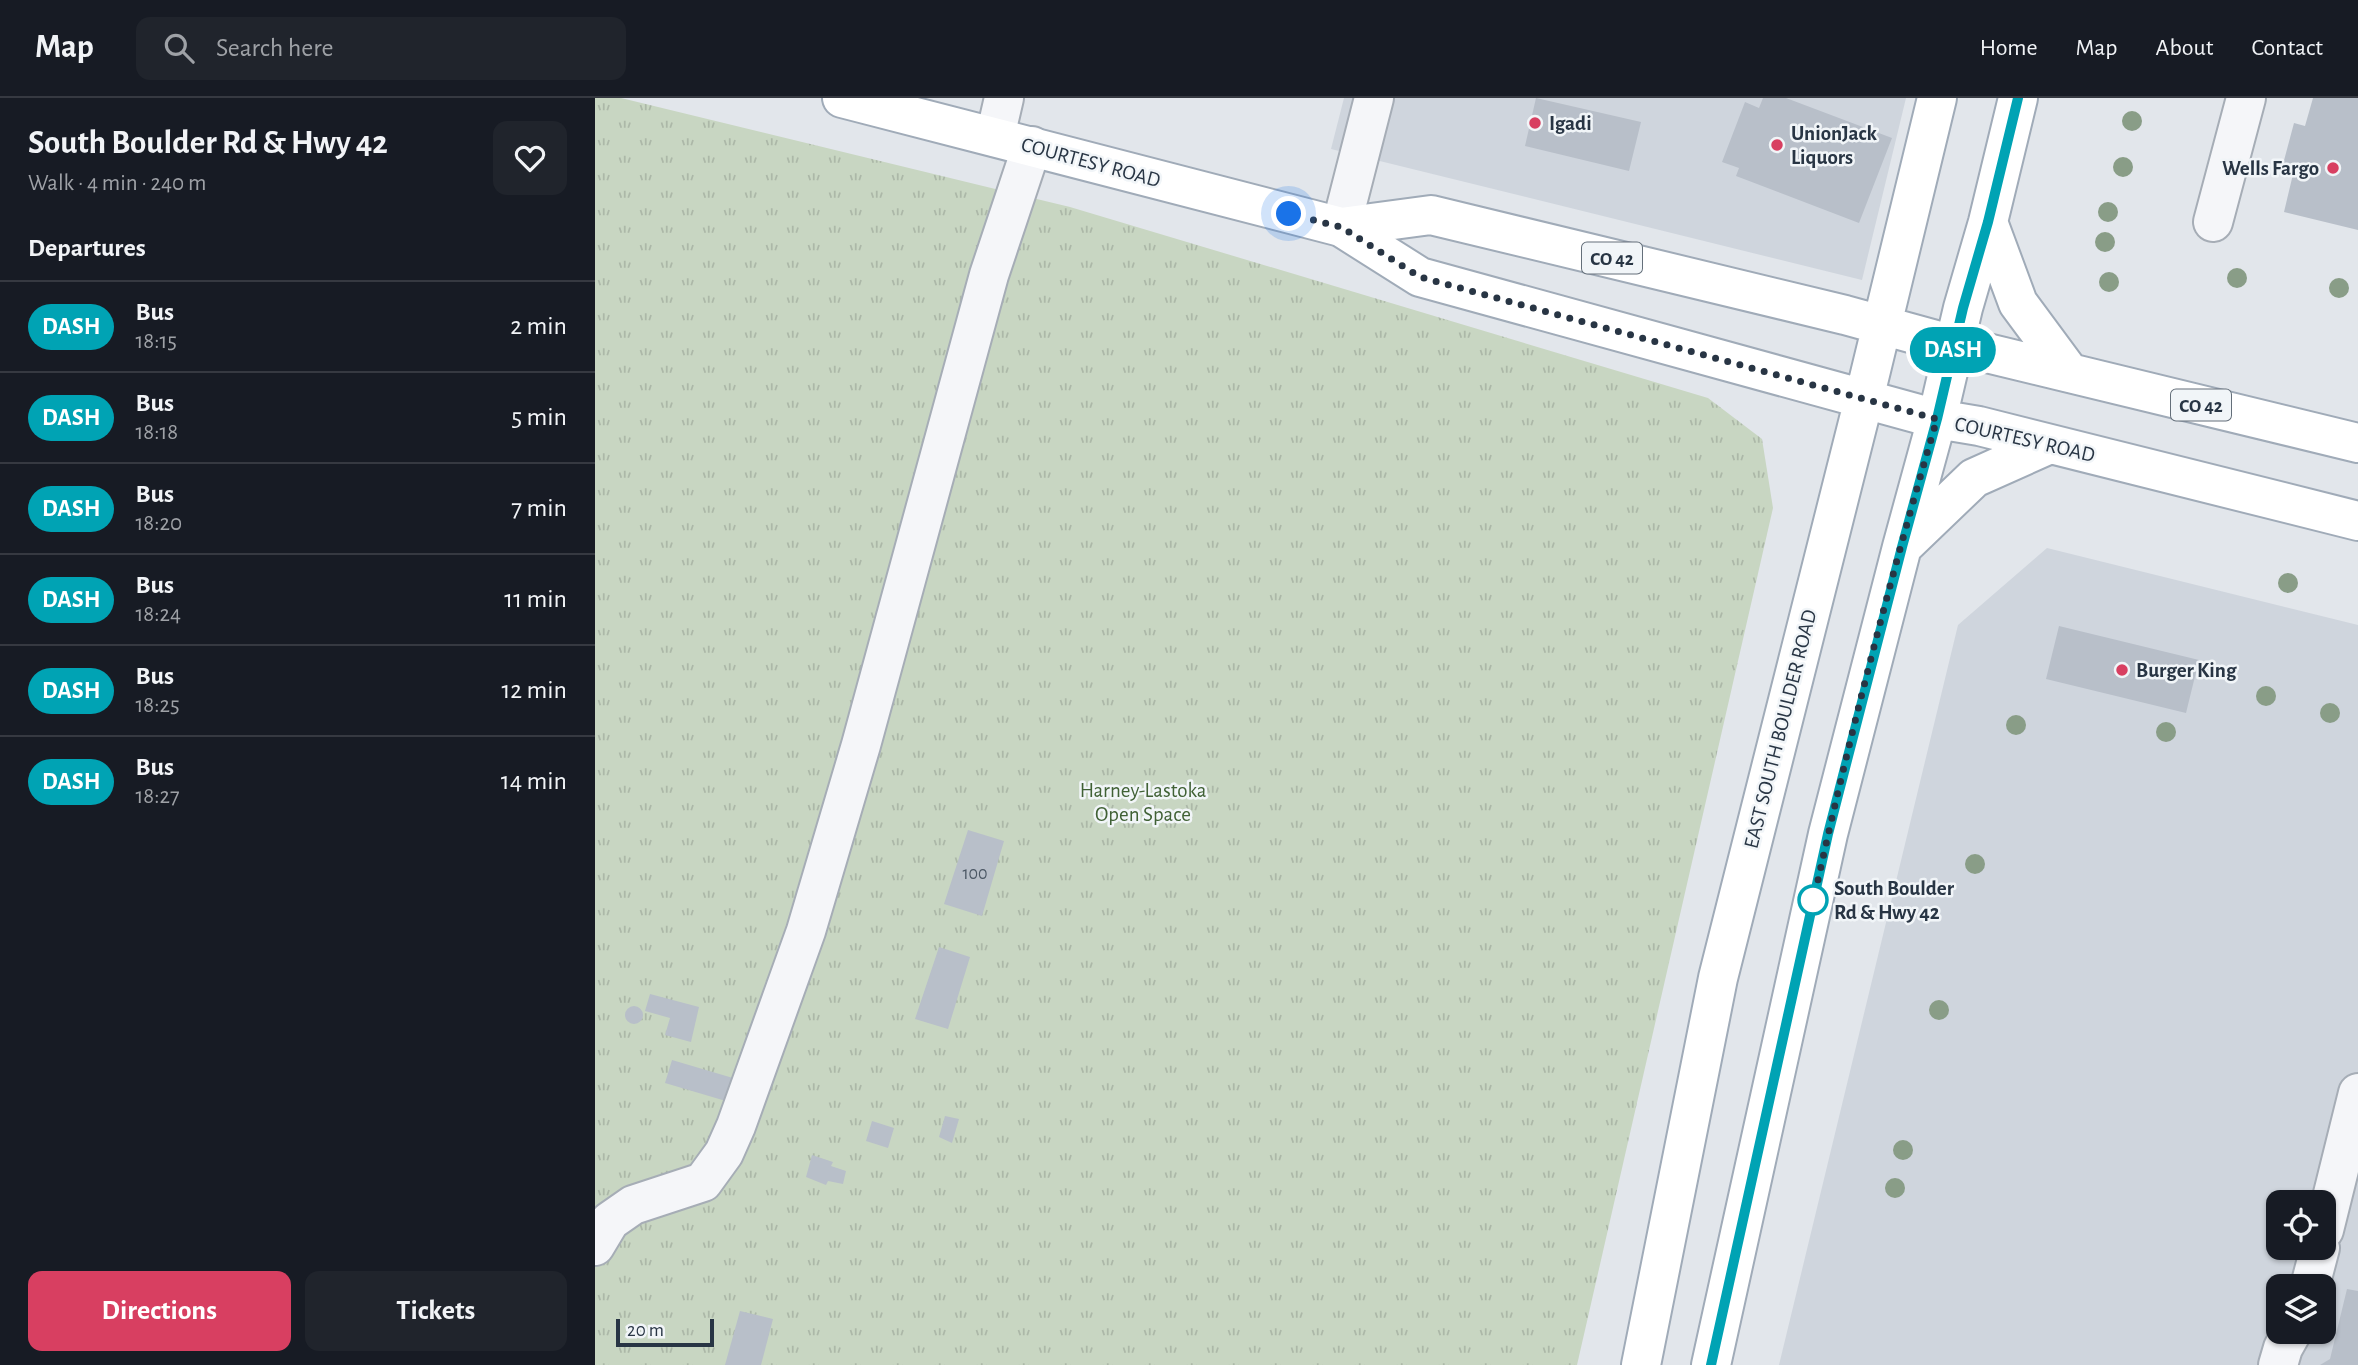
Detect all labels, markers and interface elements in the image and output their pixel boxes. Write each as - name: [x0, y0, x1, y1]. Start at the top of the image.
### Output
- search box: [136, 17, 626, 80]
- icon: search: [160, 29, 198, 67]
- text: Map: [35, 31, 94, 64]
- text: Search here: [216, 35, 334, 61]
- text: Home: [1980, 36, 2038, 60]
- text: Map: [2076, 36, 2118, 60]
- text: About: [2156, 36, 2213, 60]
- text: Contact: [2251, 36, 2323, 60]
- place label: Igadi: [1549, 113, 1592, 134]
- marker: Igadi: [1527, 115, 1543, 131]
- button: heart: [493, 121, 567, 195]
- place label: UnionJack Liquors: [1791, 123, 1878, 168]
- text: South Boulder Rd & Hwy 42: [28, 127, 388, 160]
- street label: COURTESY ROAD: [1019, 134, 1163, 191]
- marker: UnionJack Liquors: [1769, 137, 1785, 153]
- place label: Wells Fargo: [2222, 158, 2319, 179]
- marker: Wells Fargo: [2325, 160, 2341, 176]
- text: Walk · 4 min · 240 m: [28, 172, 206, 195]
- your location: [1271, 196, 1306, 231]
- text: Departures: [28, 235, 146, 261]
- road number: CO 42: [1582, 242, 1642, 274]
- text: Bus: [135, 299, 174, 325]
- text: 2 min: [510, 313, 567, 339]
- text: DASH: [42, 315, 100, 339]
- line badge: DASH: [1904, 327, 2002, 373]
- text: 18:15: [135, 330, 177, 353]
- text: DASH: [1924, 338, 1982, 362]
- text: Bus: [135, 390, 174, 416]
- road number: CO 42: [2171, 390, 2231, 420]
- text: 5 min: [511, 404, 567, 430]
- text: DASH: [42, 406, 100, 430]
- street label: COURTESY ROAD: [1953, 413, 2097, 466]
- text: 18:18: [135, 421, 178, 444]
- text: Bus: [135, 481, 174, 507]
- text: 7 min: [511, 495, 567, 521]
- text: DASH: [42, 497, 100, 521]
- text: 18:20: [135, 512, 182, 535]
- text: Bus: [135, 572, 174, 598]
- text: 11 min: [504, 586, 567, 612]
- text: DASH: [42, 588, 100, 612]
- text: 18:24: [135, 603, 181, 626]
- street label: EAST SOUTH BOULDER ROAD: [1741, 607, 1820, 851]
- place label: Burger King: [2136, 660, 2237, 681]
- marker: Burger King: [2114, 662, 2130, 678]
- text: Bus: [135, 663, 174, 689]
- text: 12 min: [501, 677, 567, 703]
- text: DASH: [42, 679, 100, 703]
- text: 18:25: [135, 694, 180, 717]
- text: Bus: [135, 754, 174, 780]
- text: 14 min: [501, 768, 567, 794]
- text: DASH: [42, 770, 100, 794]
- park label: Harney-Lastoka Open Space: [1080, 780, 1207, 825]
- text: 18:27: [135, 785, 180, 808]
- house number: 100: [962, 865, 988, 883]
- place label: South Boulder Rd & Hwy 42: [1834, 878, 1955, 923]
- marker: South Boulder Rd & Hwy 42: [1798, 885, 1828, 915]
- map controls: [2266, 1190, 2336, 1344]
- button: locate: [2266, 1190, 2336, 1260]
- button: Directions: [28, 1271, 291, 1351]
- button: Tickets: [305, 1271, 567, 1351]
- button: layers: [2266, 1274, 2336, 1344]
- scale bar: [616, 1316, 714, 1348]
- text: 20 m: [627, 1321, 664, 1340]

